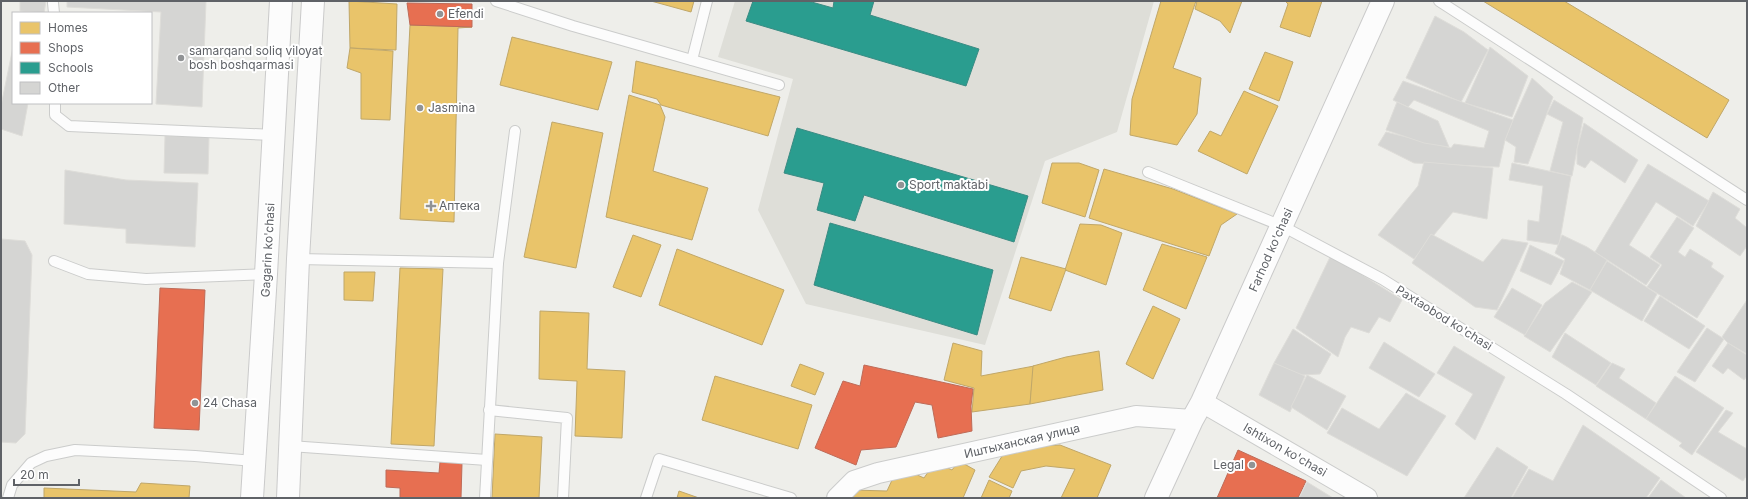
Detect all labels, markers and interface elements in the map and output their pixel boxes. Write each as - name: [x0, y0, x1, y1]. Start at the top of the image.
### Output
- place label: Efendi: [448, 6, 484, 21]
- marker: Efendi: [435, 9, 445, 19]
- legend: [12, 12, 152, 104]
- text: Homes: [48, 20, 88, 35]
- text: Shops: [48, 40, 84, 55]
- place label: samarqand soliq viloyat bosh boshqarmasi: [189, 43, 323, 72]
- marker: samarqand soliq viloyat bosh boshqarmasi: [176, 53, 186, 63]
- text: Schools: [48, 60, 93, 75]
- text: Other: [48, 80, 80, 95]
- place label: Jasmina: [428, 100, 475, 115]
- marker: Jasmina: [415, 103, 425, 113]
- place label: Sport maktabi: [909, 177, 988, 192]
- marker: Sport maktabi: [896, 180, 906, 190]
- place label: Аптека: [439, 198, 480, 213]
- marker: Аптека: [426, 201, 436, 211]
- street label: Gagarin ko'chasi: [258, 202, 277, 298]
- street label: Farhod ko'chasi: [1245, 206, 1296, 294]
- street label: Paxtaobod ko'chasi: [1393, 282, 1495, 353]
- place label: 24 Chasa: [203, 395, 257, 410]
- marker: 24 Chasa: [190, 398, 200, 408]
- street label: Иштыханская улица: [963, 420, 1081, 461]
- street label: Ishtixon ko'chasi: [1241, 420, 1330, 480]
- place label: Legal: [1213, 457, 1244, 472]
- marker: Legal: [1247, 460, 1257, 470]
- scale bar: [14, 461, 79, 487]
- text: 20 m: [20, 467, 49, 482]

